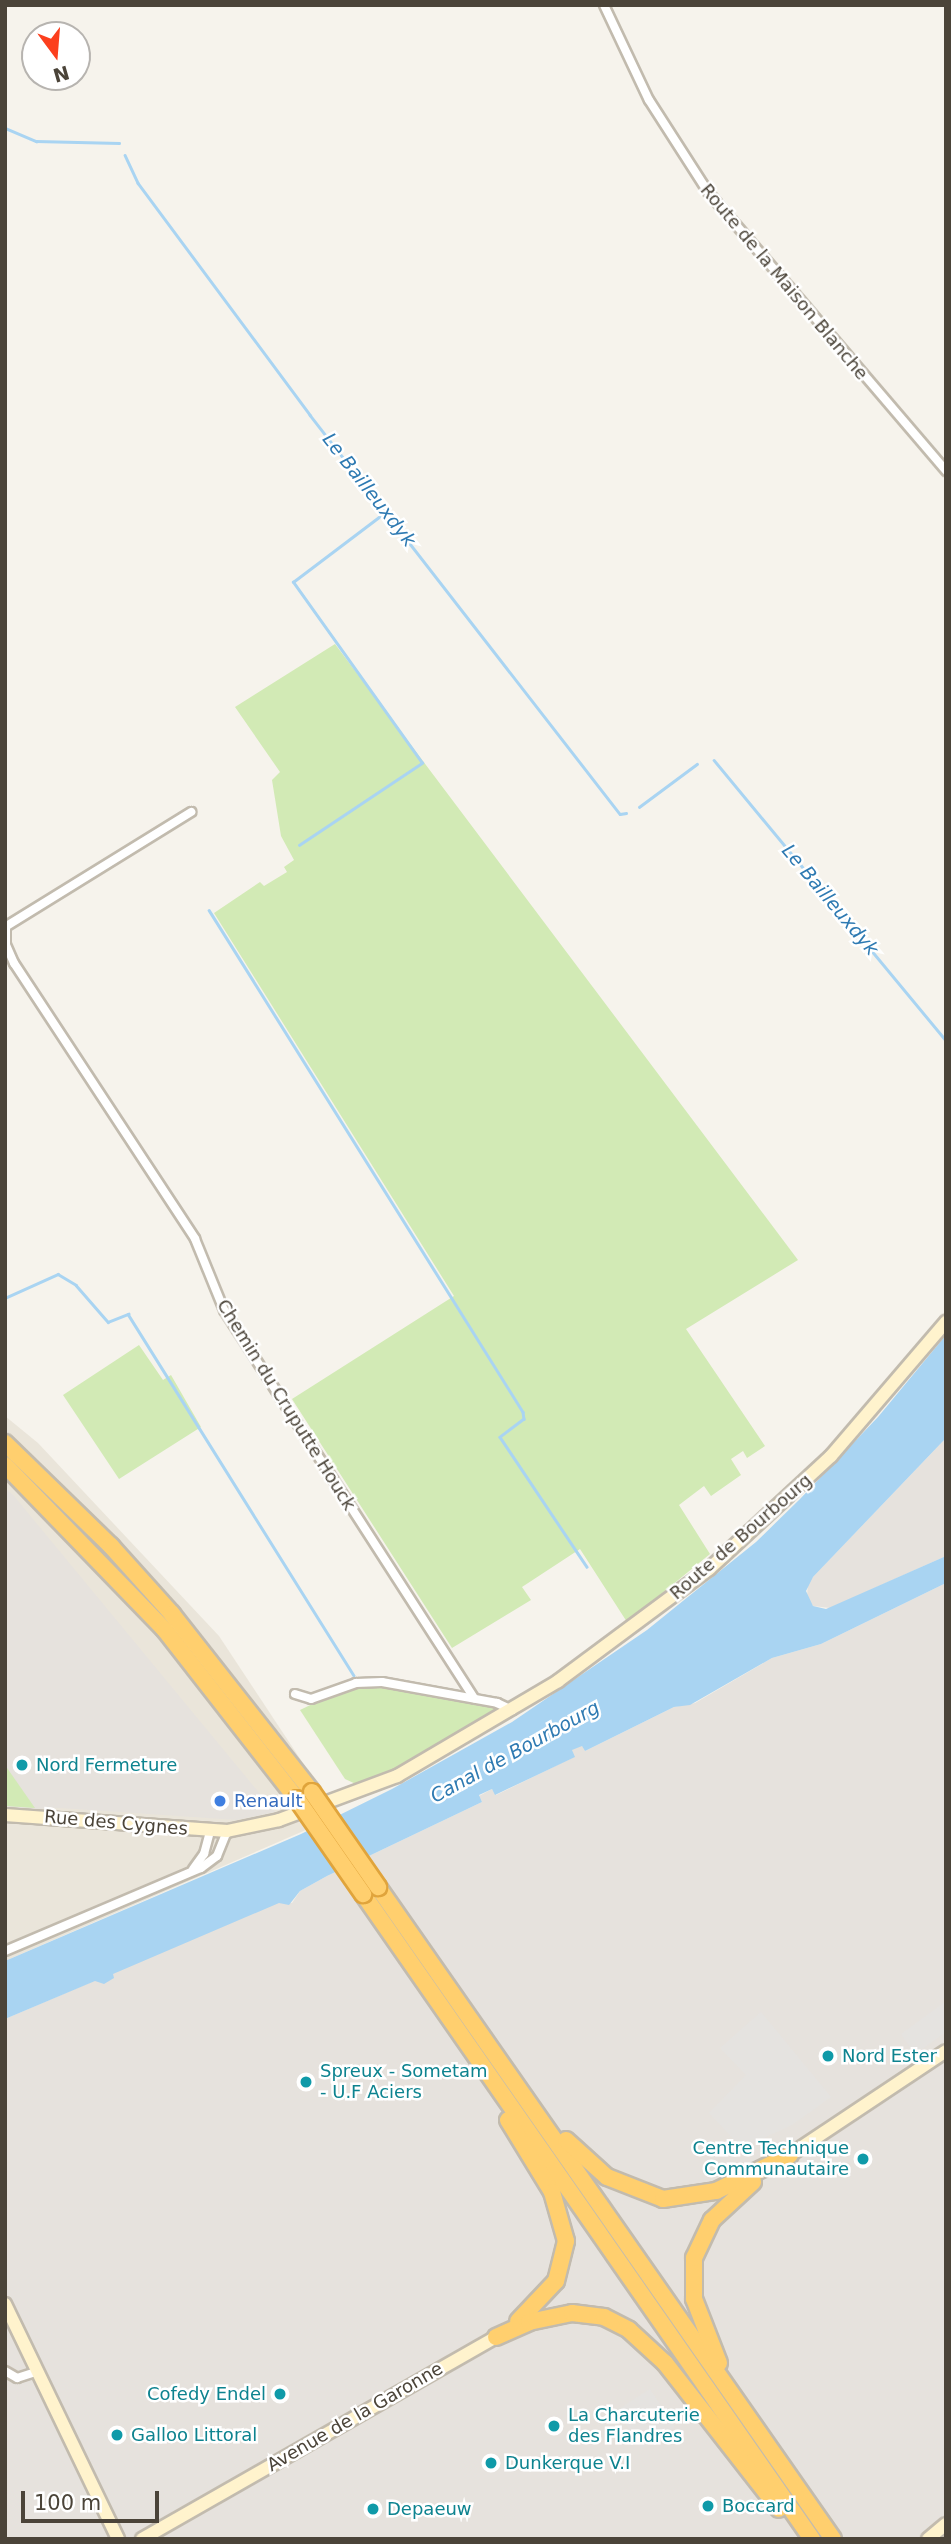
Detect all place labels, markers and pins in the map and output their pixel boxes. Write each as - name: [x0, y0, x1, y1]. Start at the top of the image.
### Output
- place label: Nord Fermeture: [36, 1754, 177, 1776]
- marker: Nord Fermeture: [14, 1757, 30, 1773]
- place label: Renault: [234, 1790, 303, 1812]
- marker: Renault: [212, 1793, 228, 1809]
- place label: Nord Ester: [842, 2045, 937, 2067]
- marker: Nord Ester: [820, 2048, 836, 2064]
- place label: Spreux - Sometam - U.F Aciers: [320, 2061, 488, 2104]
- marker: Spreux - Sometam - U.F Aciers: [298, 2074, 314, 2090]
- place label: Centre Technique Communautaire: [692, 2138, 849, 2180]
- marker: Centre Technique Communautaire: [855, 2151, 871, 2167]
- place label: Cofedy Endel: [147, 2383, 266, 2405]
- marker: Cofedy Endel: [272, 2386, 288, 2402]
- place label: La Charcuterie des Flandres: [568, 2405, 700, 2448]
- marker: La Charcuterie des Flandres: [546, 2418, 562, 2434]
- place label: Galloo Littoral: [131, 2424, 257, 2446]
- marker: Galloo Littoral: [109, 2427, 125, 2443]
- place label: Dunkerque V.I: [505, 2452, 630, 2474]
- marker: Dunkerque V.I: [483, 2455, 499, 2471]
- place label: Boccard: [722, 2495, 795, 2517]
- place label: Depaeuw: [387, 2498, 472, 2520]
- marker: Boccard: [700, 2498, 716, 2514]
- marker: Depaeuw: [365, 2501, 381, 2517]

